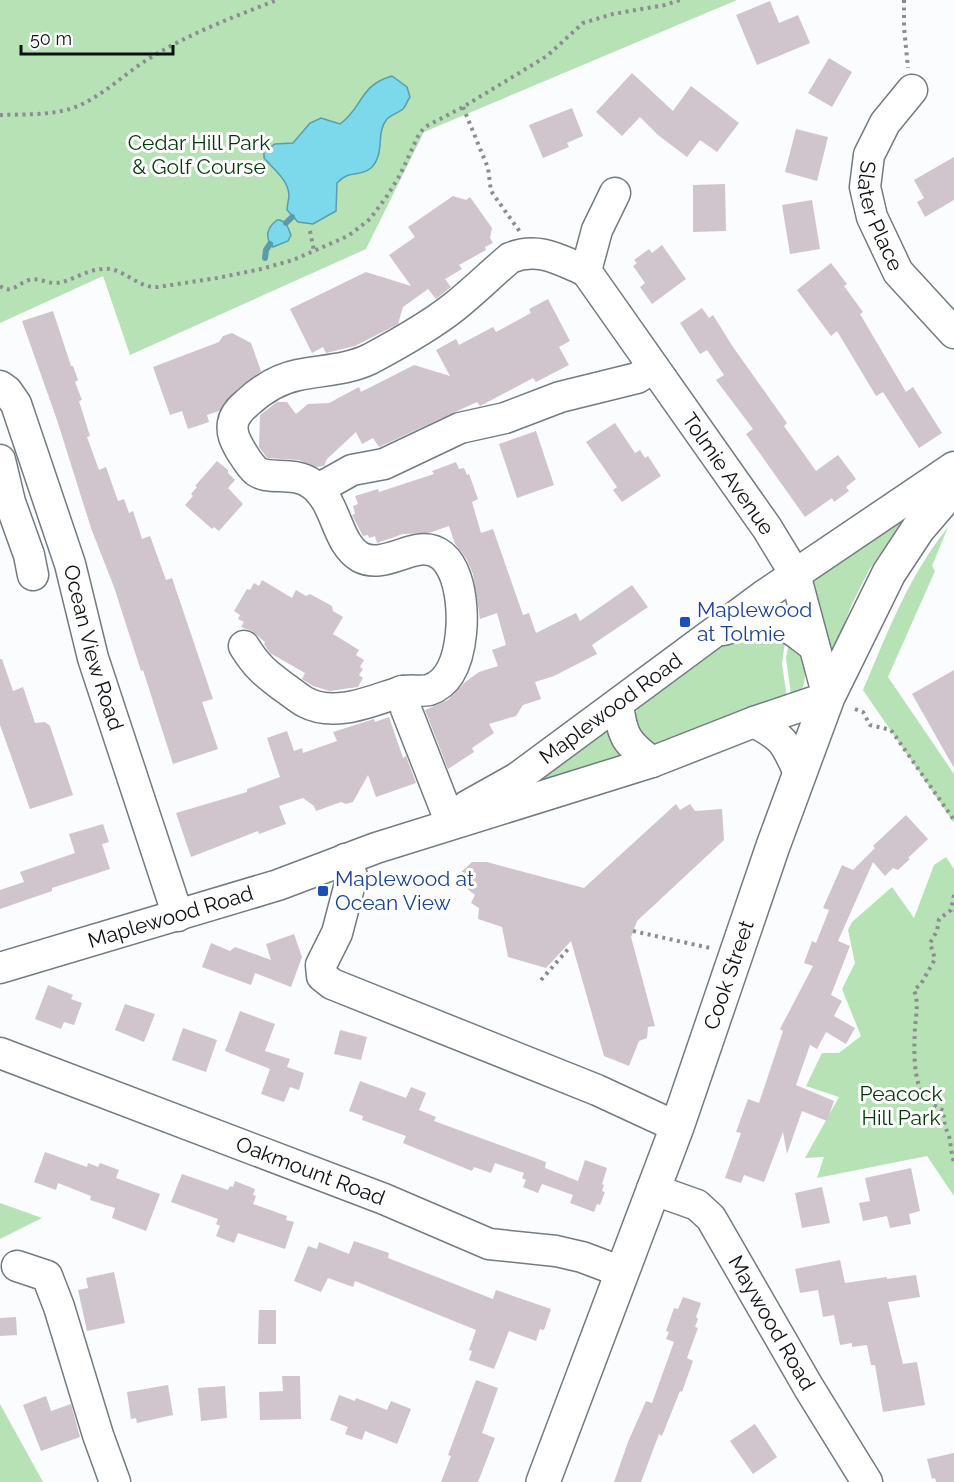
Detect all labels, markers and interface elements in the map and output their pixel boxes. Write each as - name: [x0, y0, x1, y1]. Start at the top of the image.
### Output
- scale bar: [21, 18, 172, 56]
- text: 50 m: [30, 28, 72, 49]
- park label: Cedar Hill Park & Golf Course: [128, 130, 270, 179]
- street label: Slater Place: [853, 159, 909, 275]
- street label: Tolmie Avenue: [677, 408, 780, 540]
- street label: Ocean View Road: [59, 562, 129, 733]
- place label: Maplewood at Tolmie: [697, 597, 812, 646]
- marker: Maplewood at Tolmie: [678, 615, 692, 629]
- street label: Maplewood Road: [534, 647, 687, 769]
- place label: Maplewood at Ocean View: [335, 866, 474, 915]
- street label: Maplewood Road: [85, 880, 256, 953]
- marker: Maplewood at Ocean View: [316, 884, 330, 898]
- street label: Cook Street: [698, 917, 759, 1033]
- park label: Peacock Hill Park: [859, 1081, 943, 1130]
- street label: Oakmount Road: [232, 1131, 389, 1210]
- street label: Maywood Road: [723, 1251, 821, 1394]

